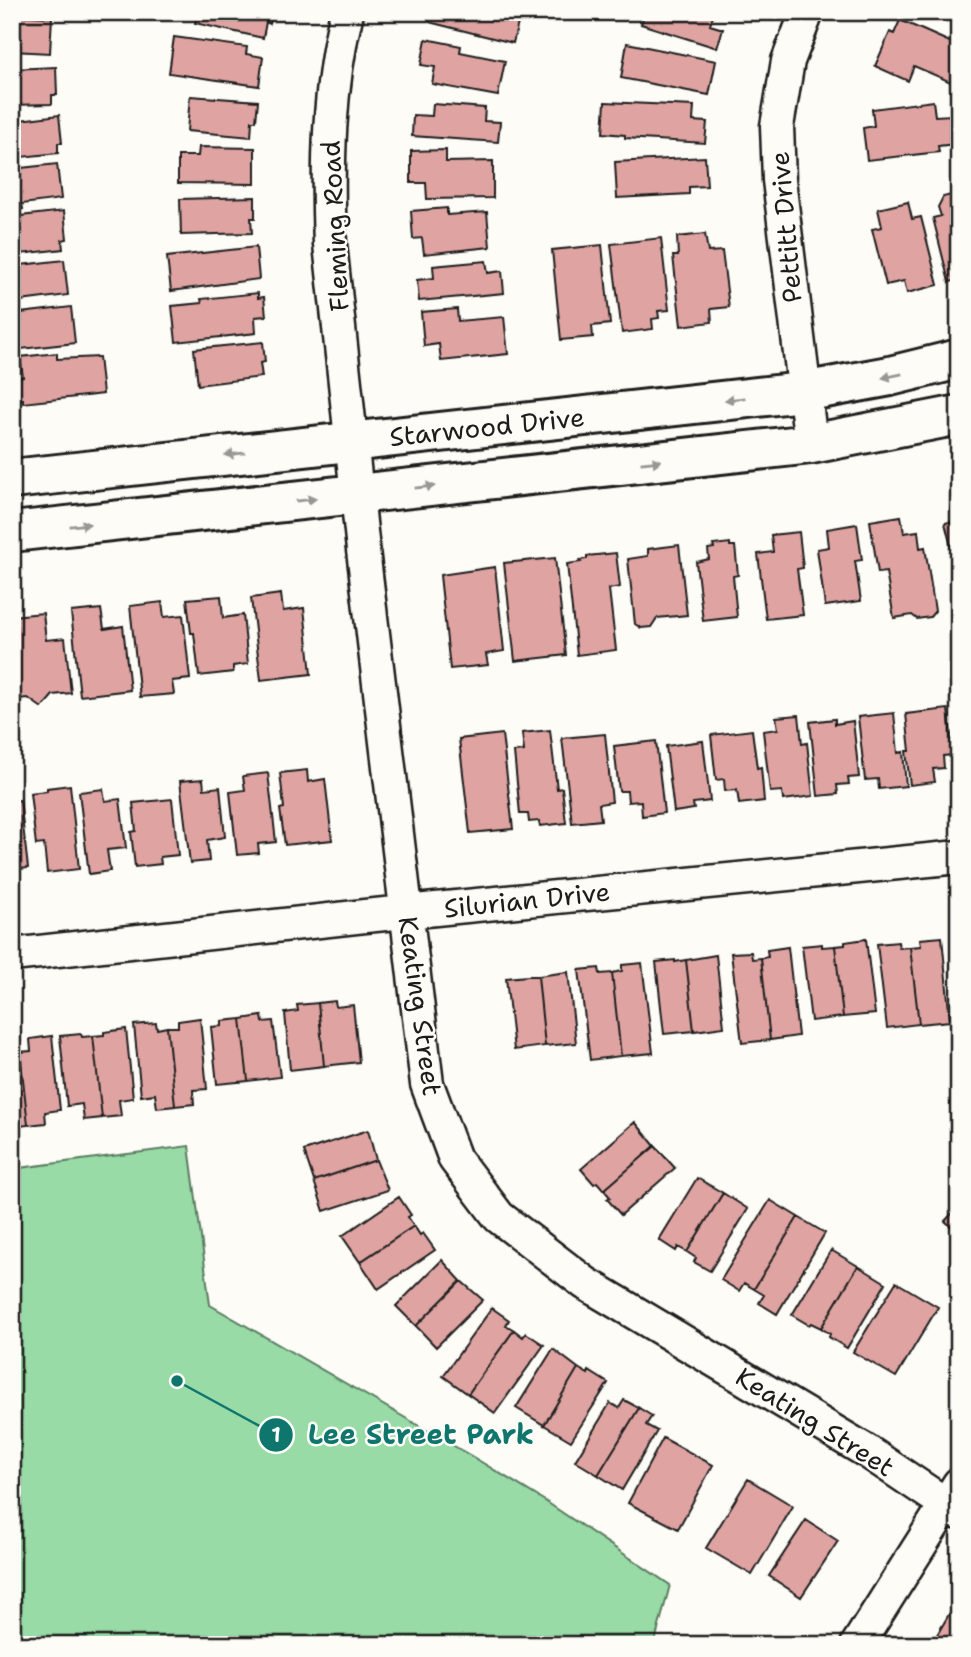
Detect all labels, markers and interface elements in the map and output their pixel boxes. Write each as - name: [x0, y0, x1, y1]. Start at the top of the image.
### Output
- street label: Fleming Road: [313, 140, 356, 312]
- street label: Pettitt Drive: [761, 150, 810, 304]
- one-way arrow: [881, 370, 903, 381]
- one-way arrow: [724, 394, 746, 405]
- street label: Starwood Drive: [388, 399, 586, 454]
- one-way arrow: [224, 449, 246, 460]
- one-way arrow: [640, 457, 662, 468]
- one-way arrow: [414, 481, 436, 492]
- one-way arrow: [295, 494, 317, 505]
- one-way arrow: [69, 519, 91, 530]
- street label: Silurian Drive: [442, 873, 612, 926]
- street label: Keating Street: [391, 914, 450, 1098]
- street label: Keating Street: [729, 1359, 901, 1484]
- callout: Lee Street Park: [259, 1410, 548, 1459]
- text: Lee Street Park: [308, 1415, 534, 1453]
- text: 1: [271, 1421, 281, 1449]

